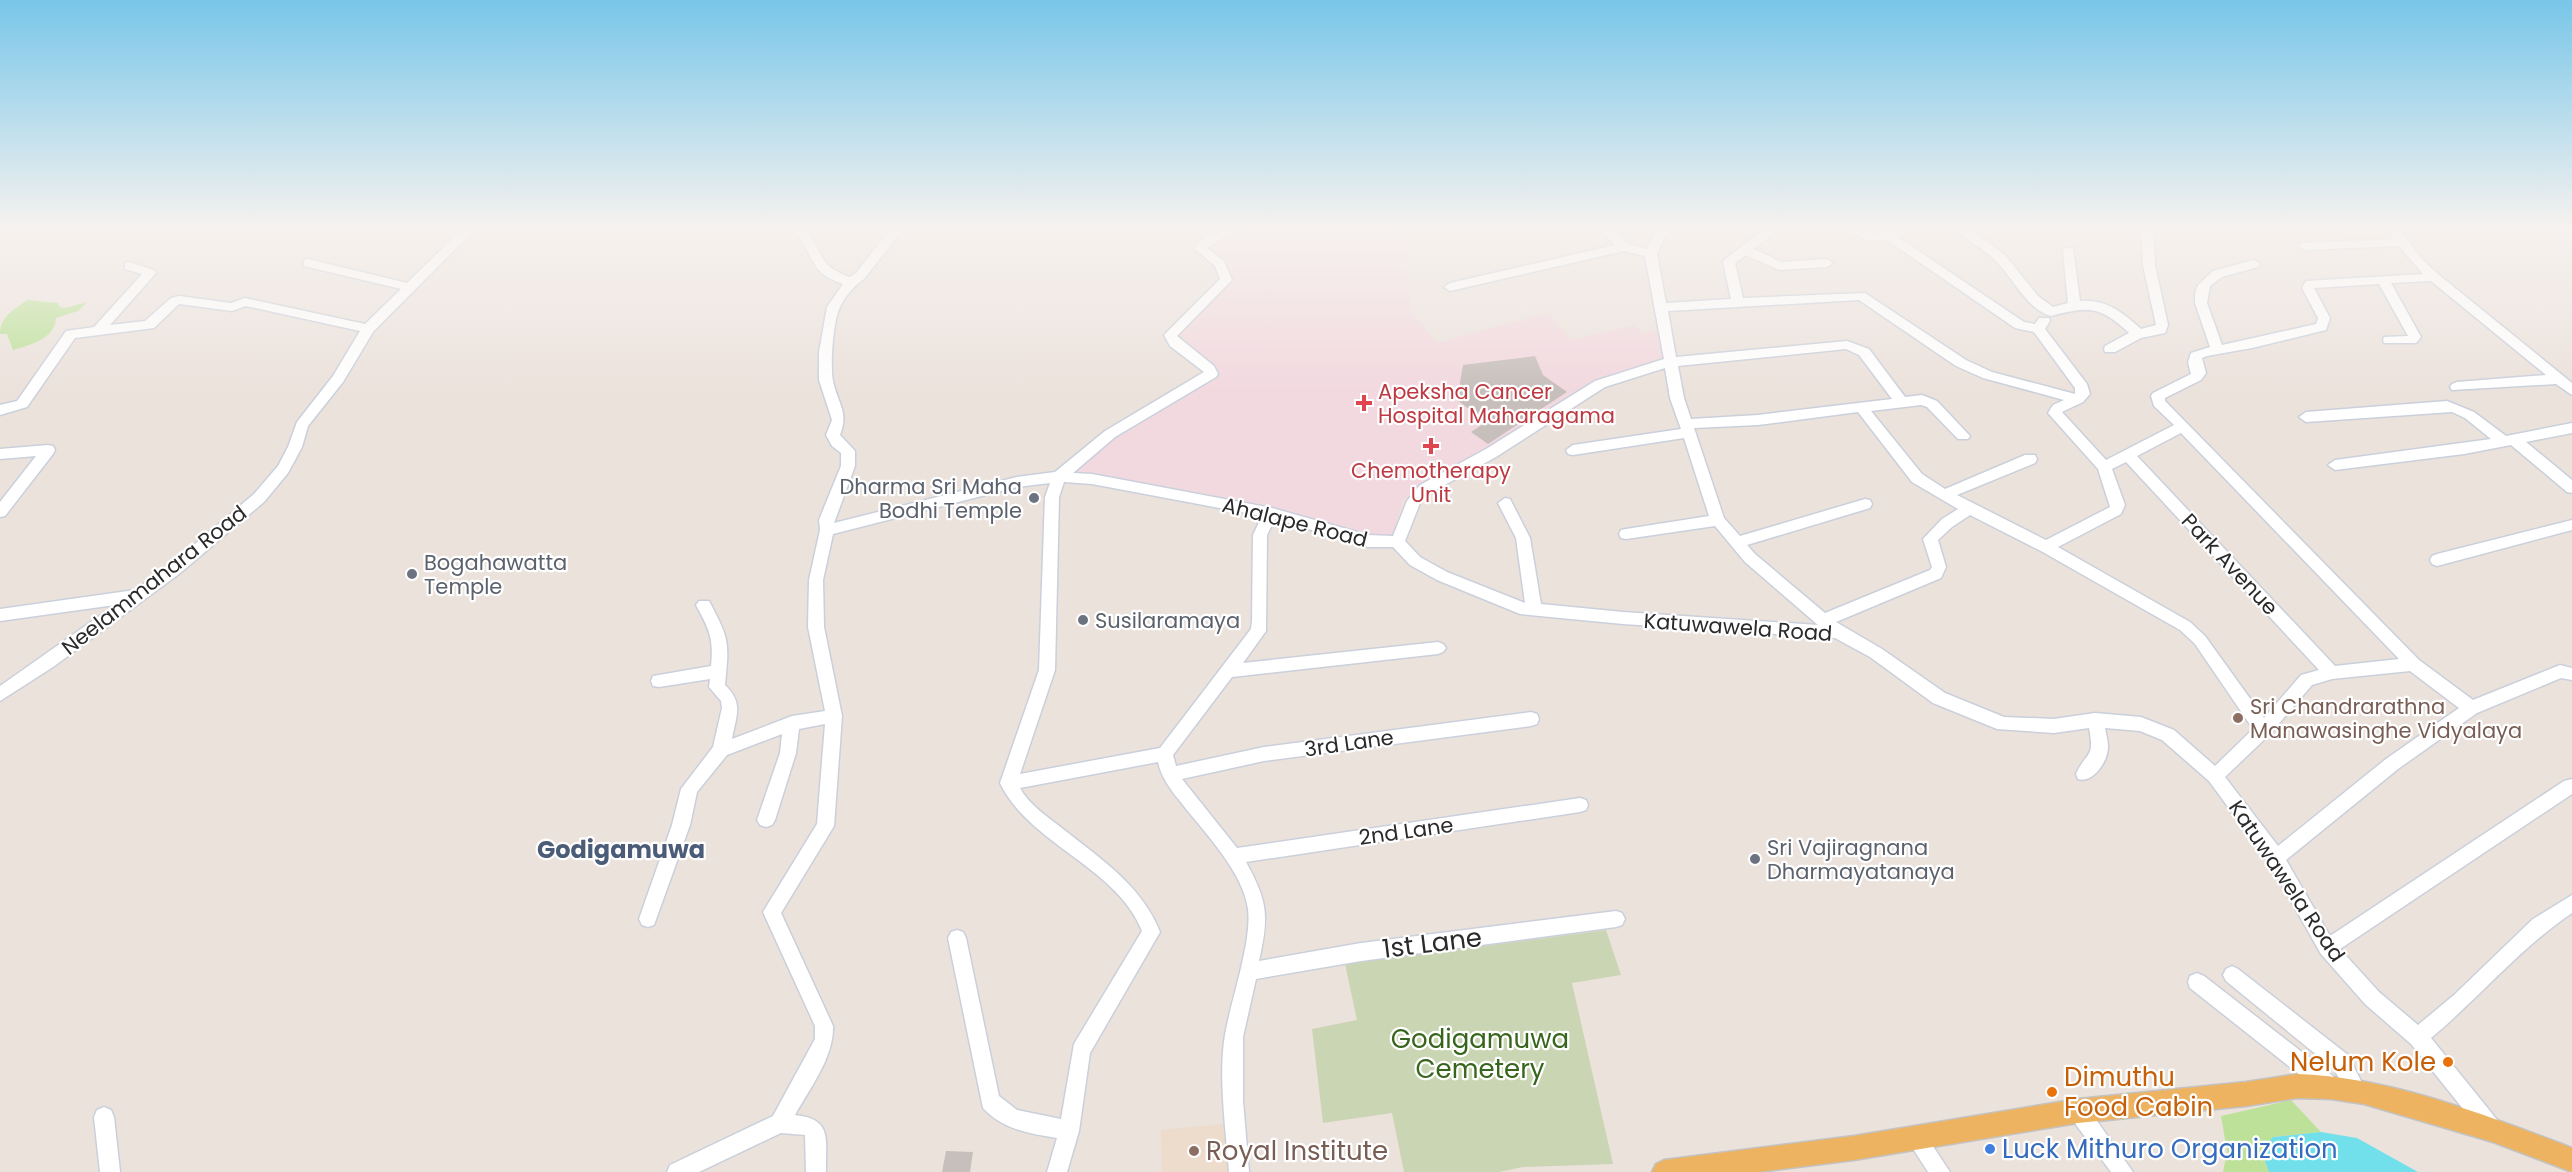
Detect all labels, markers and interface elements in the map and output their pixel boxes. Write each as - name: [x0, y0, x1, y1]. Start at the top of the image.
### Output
- place label: Apeksha Cancer Hospital Maharagama: [1378, 377, 1615, 430]
- marker: Apeksha Cancer Hospital Maharagama: [1355, 394, 1373, 412]
- marker: Chemotherapy Unit: [1422, 437, 1440, 455]
- place label: Chemotherapy Unit: [1351, 456, 1511, 509]
- place label: Dharma Sri Maha Bodhi Temple: [839, 472, 1022, 525]
- street label: Ahalape Road: [1219, 490, 1371, 554]
- marker: Dharma Sri Maha Bodhi Temple: [1027, 491, 1041, 505]
- street label: Neelammahara Road: [55, 499, 253, 661]
- street label: Park Avenue: [2175, 507, 2285, 621]
- place label: Bogahawatta Temple: [424, 548, 567, 601]
- marker: Bogahawatta Temple: [405, 567, 419, 581]
- place label: Susilaramaya: [1095, 606, 1240, 635]
- street label: Katuwawela Road: [1643, 606, 1833, 648]
- marker: Susilaramaya: [1076, 613, 1090, 627]
- place label: Sri Chandrarathna Manawasinghe Vidyalaya: [2250, 692, 2522, 745]
- marker: Sri Chandrarathna Manawasinghe Vidyalaya: [2231, 711, 2245, 725]
- street label: 3rd Lane: [1303, 722, 1395, 764]
- street label: Katuwawela Road: [2222, 795, 2352, 967]
- street label: 2nd Lane: [1357, 810, 1455, 852]
- district label: Godigamuwa: [537, 833, 705, 866]
- place label: Sri Vajiragnana Dharmayatanaya: [1767, 833, 1955, 886]
- marker: Sri Vajiragnana Dharmayatanaya: [1748, 852, 1762, 866]
- street label: 1st Lane: [1380, 919, 1484, 967]
- park label: Godigamuwa Cemetery: [1391, 1021, 1569, 1087]
- place label: Nelum Kole: [2290, 1044, 2436, 1080]
- marker: Nelum Kole: [2441, 1055, 2455, 1069]
- place label: Dimuthu Food Cabin: [2064, 1059, 2213, 1125]
- marker: Dimuthu Food Cabin: [2045, 1085, 2059, 1099]
- place label: Luck Mithuro Organization: [2002, 1131, 2338, 1167]
- place label: Royal Institute: [1206, 1133, 1388, 1169]
- marker: Luck Mithuro Organization: [1983, 1142, 1997, 1156]
- marker: Royal Institute: [1187, 1144, 1201, 1158]

